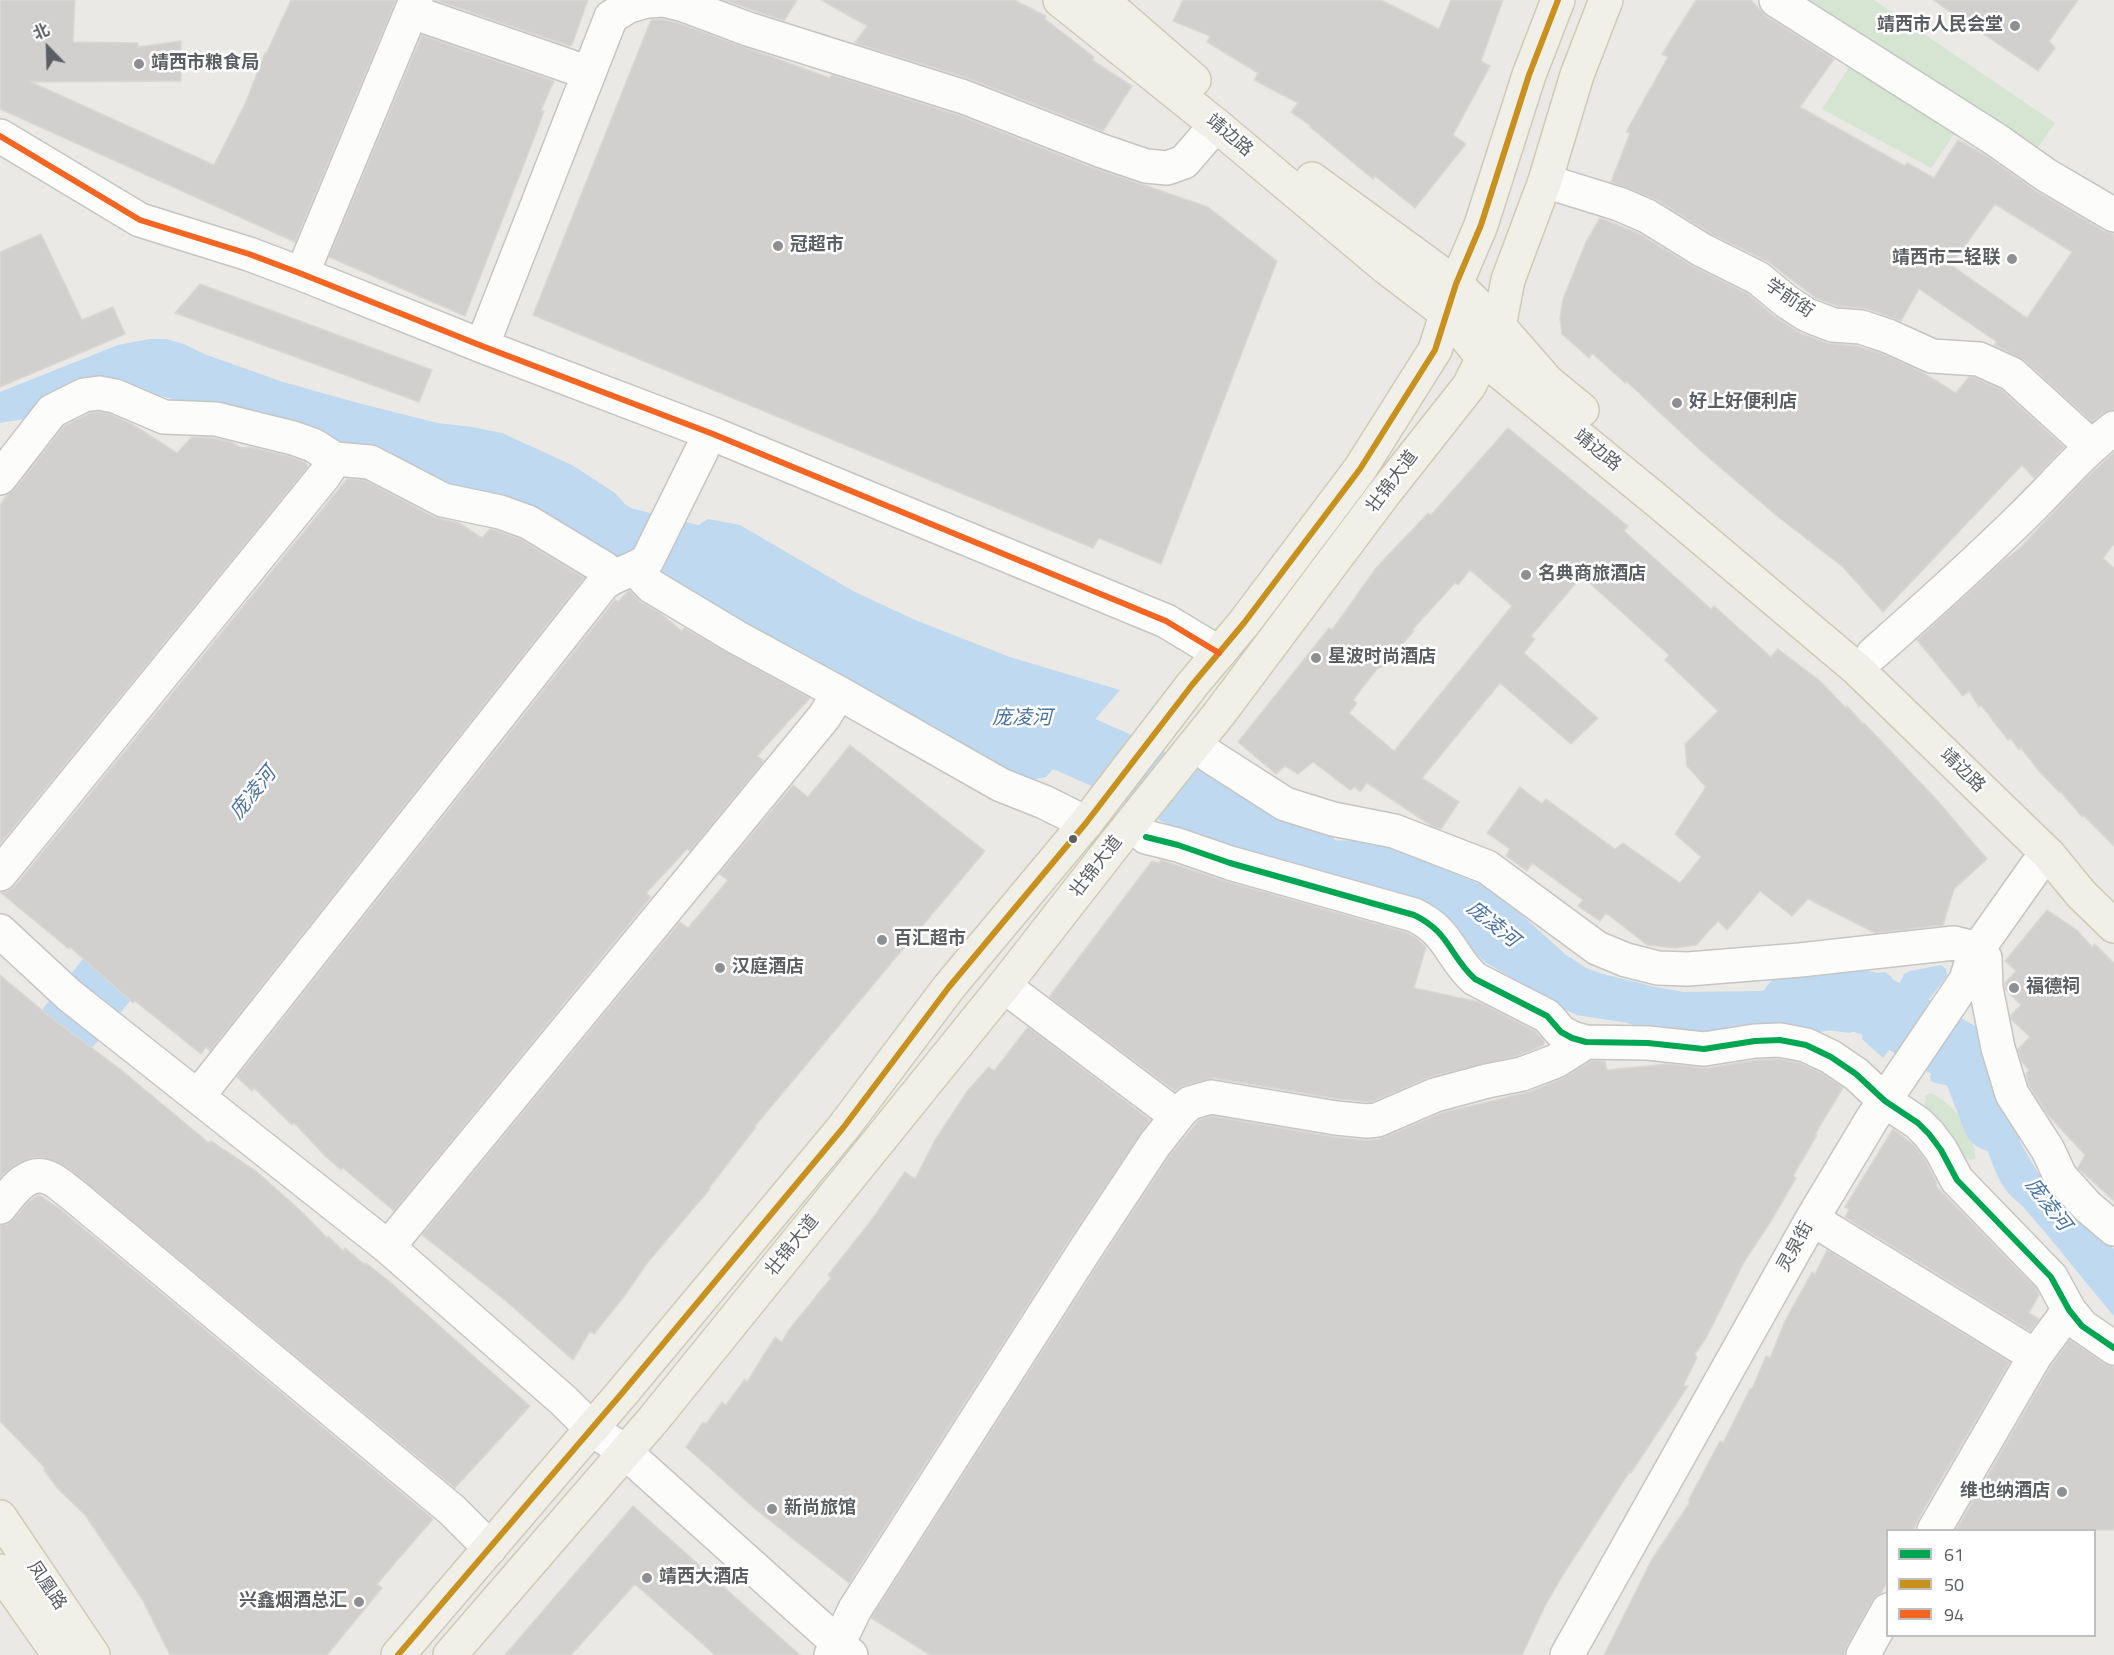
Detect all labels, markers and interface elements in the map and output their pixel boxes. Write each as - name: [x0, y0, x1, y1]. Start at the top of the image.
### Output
- place label: 靖西市人民会堂: [1877, 15, 2003, 37]
- text: 北: [29, 17, 53, 46]
- north arrow: [18, 18, 78, 78]
- marker: 靖西市人民会堂: [2008, 19, 2022, 33]
- place label: 靖西市粮食局: [151, 53, 259, 75]
- marker: 靖西市粮食局: [132, 57, 146, 71]
- street label: 靖边路: [1201, 110, 1257, 162]
- place label: 冠超市: [790, 235, 844, 257]
- marker: 冠超市: [771, 239, 785, 253]
- place label: 靖西市二轻联: [1892, 248, 2000, 270]
- marker: 靖西市二轻联: [2005, 252, 2019, 266]
- street label: 学前街: [1761, 275, 1817, 323]
- place label: 好上好便利店: [1689, 392, 1797, 414]
- marker: 好上好便利店: [1670, 396, 1684, 410]
- street label: 靖边路: [1569, 426, 1625, 476]
- street label: 壮锦大道: [1363, 447, 1423, 517]
- place label: 名典商旅酒店: [1538, 564, 1646, 586]
- marker: 名典商旅酒店: [1519, 568, 1533, 582]
- place label: 星波时尚酒店: [1328, 647, 1436, 669]
- marker: 星波时尚酒店: [1309, 651, 1323, 665]
- water label: 庞凌河: [992, 707, 1052, 731]
- street label: 靖边路: [1935, 744, 1989, 798]
- water label: 庞凌河: [226, 763, 282, 825]
- street label: 壮锦大道: [1066, 832, 1128, 902]
- unlabelled marker: [1067, 833, 1079, 845]
- water label: 庞凌河: [1461, 897, 1523, 953]
- place label: 百汇超市: [894, 929, 966, 951]
- marker: 百汇超市: [875, 933, 889, 947]
- place label: 汉庭酒店: [732, 957, 804, 979]
- marker: 汉庭酒店: [713, 961, 727, 975]
- place label: 福德祠: [2026, 977, 2080, 999]
- marker: 福德祠: [2007, 981, 2021, 995]
- water label: 庞凌河: [2019, 1174, 2075, 1236]
- street label: 壮锦大道: [762, 1211, 824, 1281]
- street label: 灵泉街: [1773, 1218, 1819, 1276]
- place label: 维也纳酒店: [1960, 1481, 2050, 1503]
- marker: 维也纳酒店: [2055, 1485, 2069, 1499]
- place label: 新尚旅馆: [784, 1498, 856, 1520]
- marker: 新尚旅馆: [765, 1502, 779, 1516]
- legend: [1886, 1529, 2096, 1637]
- text: 61: [1944, 1541, 1964, 1568]
- street label: 凤凰路: [22, 1558, 70, 1614]
- place label: 靖西大酒店: [659, 1567, 749, 1589]
- marker: 靖西大酒店: [640, 1571, 654, 1585]
- text: 50: [1944, 1571, 1964, 1598]
- place label: 兴鑫烟酒总汇: [239, 1591, 347, 1613]
- marker: 兴鑫烟酒总汇: [352, 1595, 366, 1609]
- text: 94: [1944, 1601, 1964, 1628]

